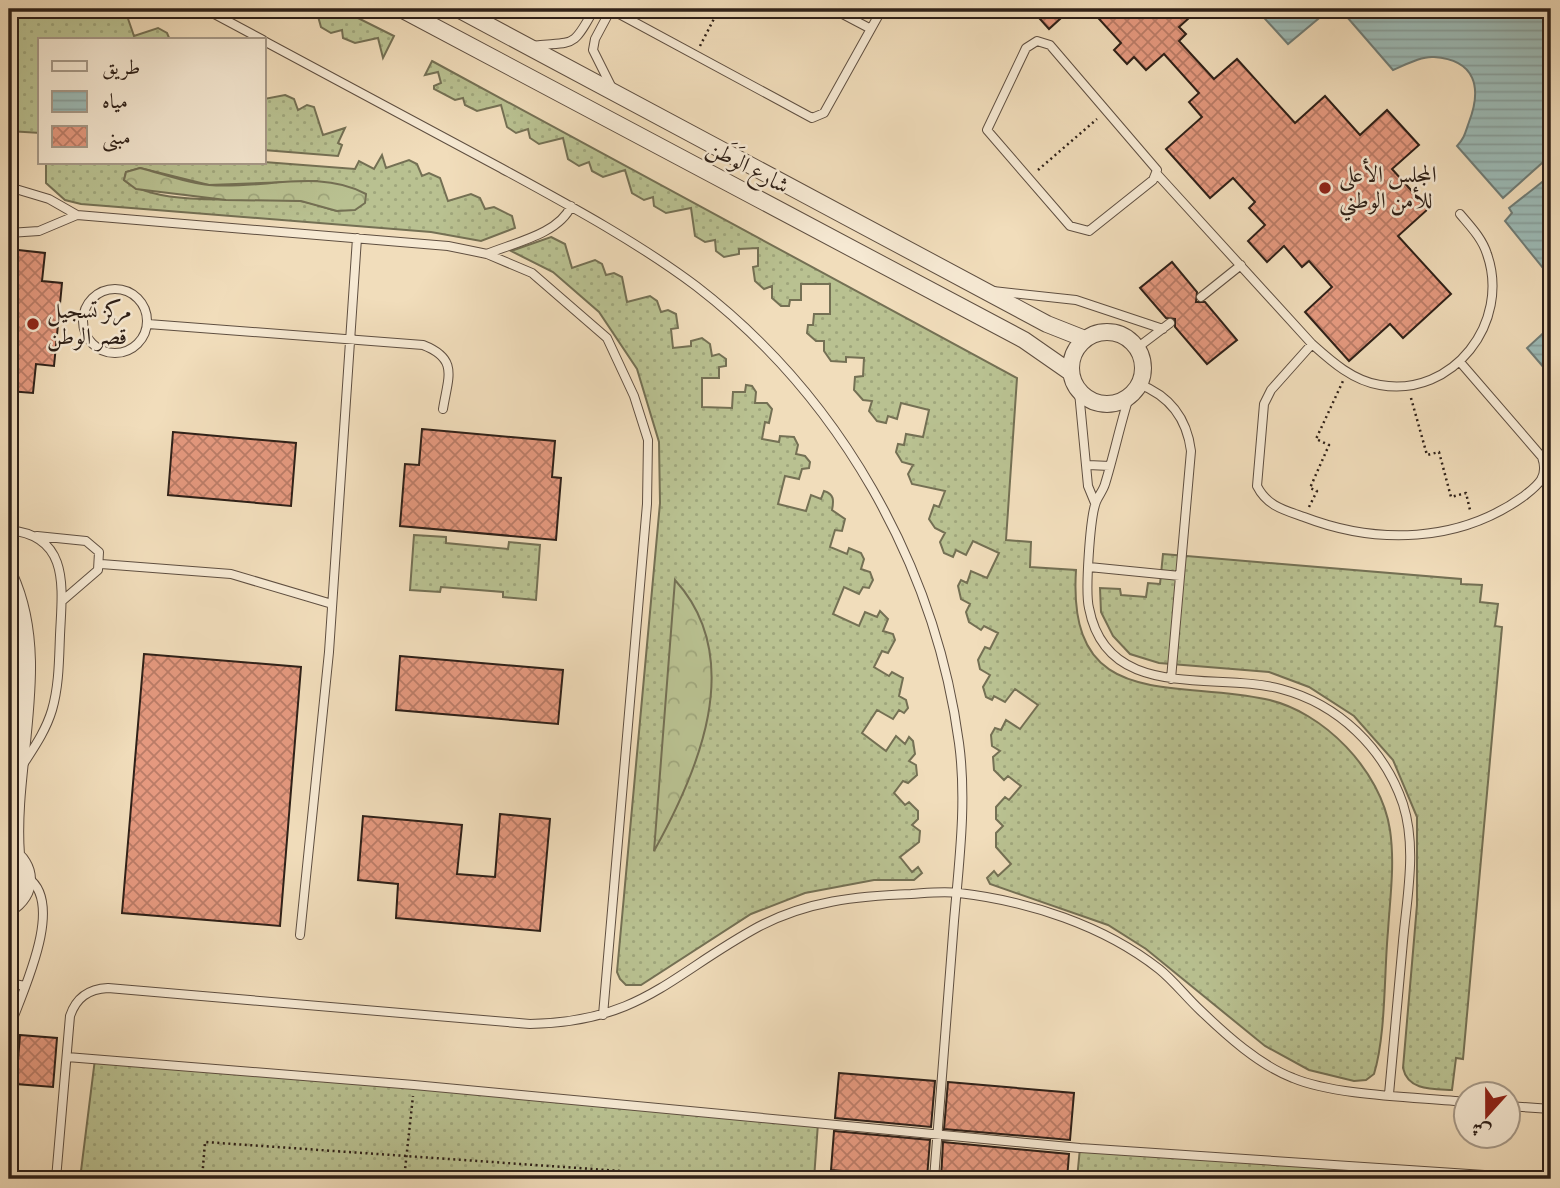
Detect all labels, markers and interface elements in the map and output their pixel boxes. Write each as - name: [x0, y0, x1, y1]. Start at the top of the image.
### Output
- legend: [38, 38, 266, 164]
- text: طريق: [102, 55, 140, 81]
- text: مياه: [102, 89, 128, 115]
- text: مبنى: [102, 125, 131, 152]
- street label: شارع الوَطَن: [700, 131, 795, 205]
- place label: المجلس الأعلى للأمن الوطني: [1339, 158, 1437, 221]
- marker: المجلس الأعلى للأمن الوطني: [1317, 180, 1333, 196]
- place label: مركز تسجيل قصر الوطن: [47, 297, 132, 352]
- marker: مركز تسجيل قصر الوطن: [25, 316, 41, 332]
- north arrow: [1452, 1080, 1522, 1150]
- text: ش: [1468, 1115, 1494, 1145]

